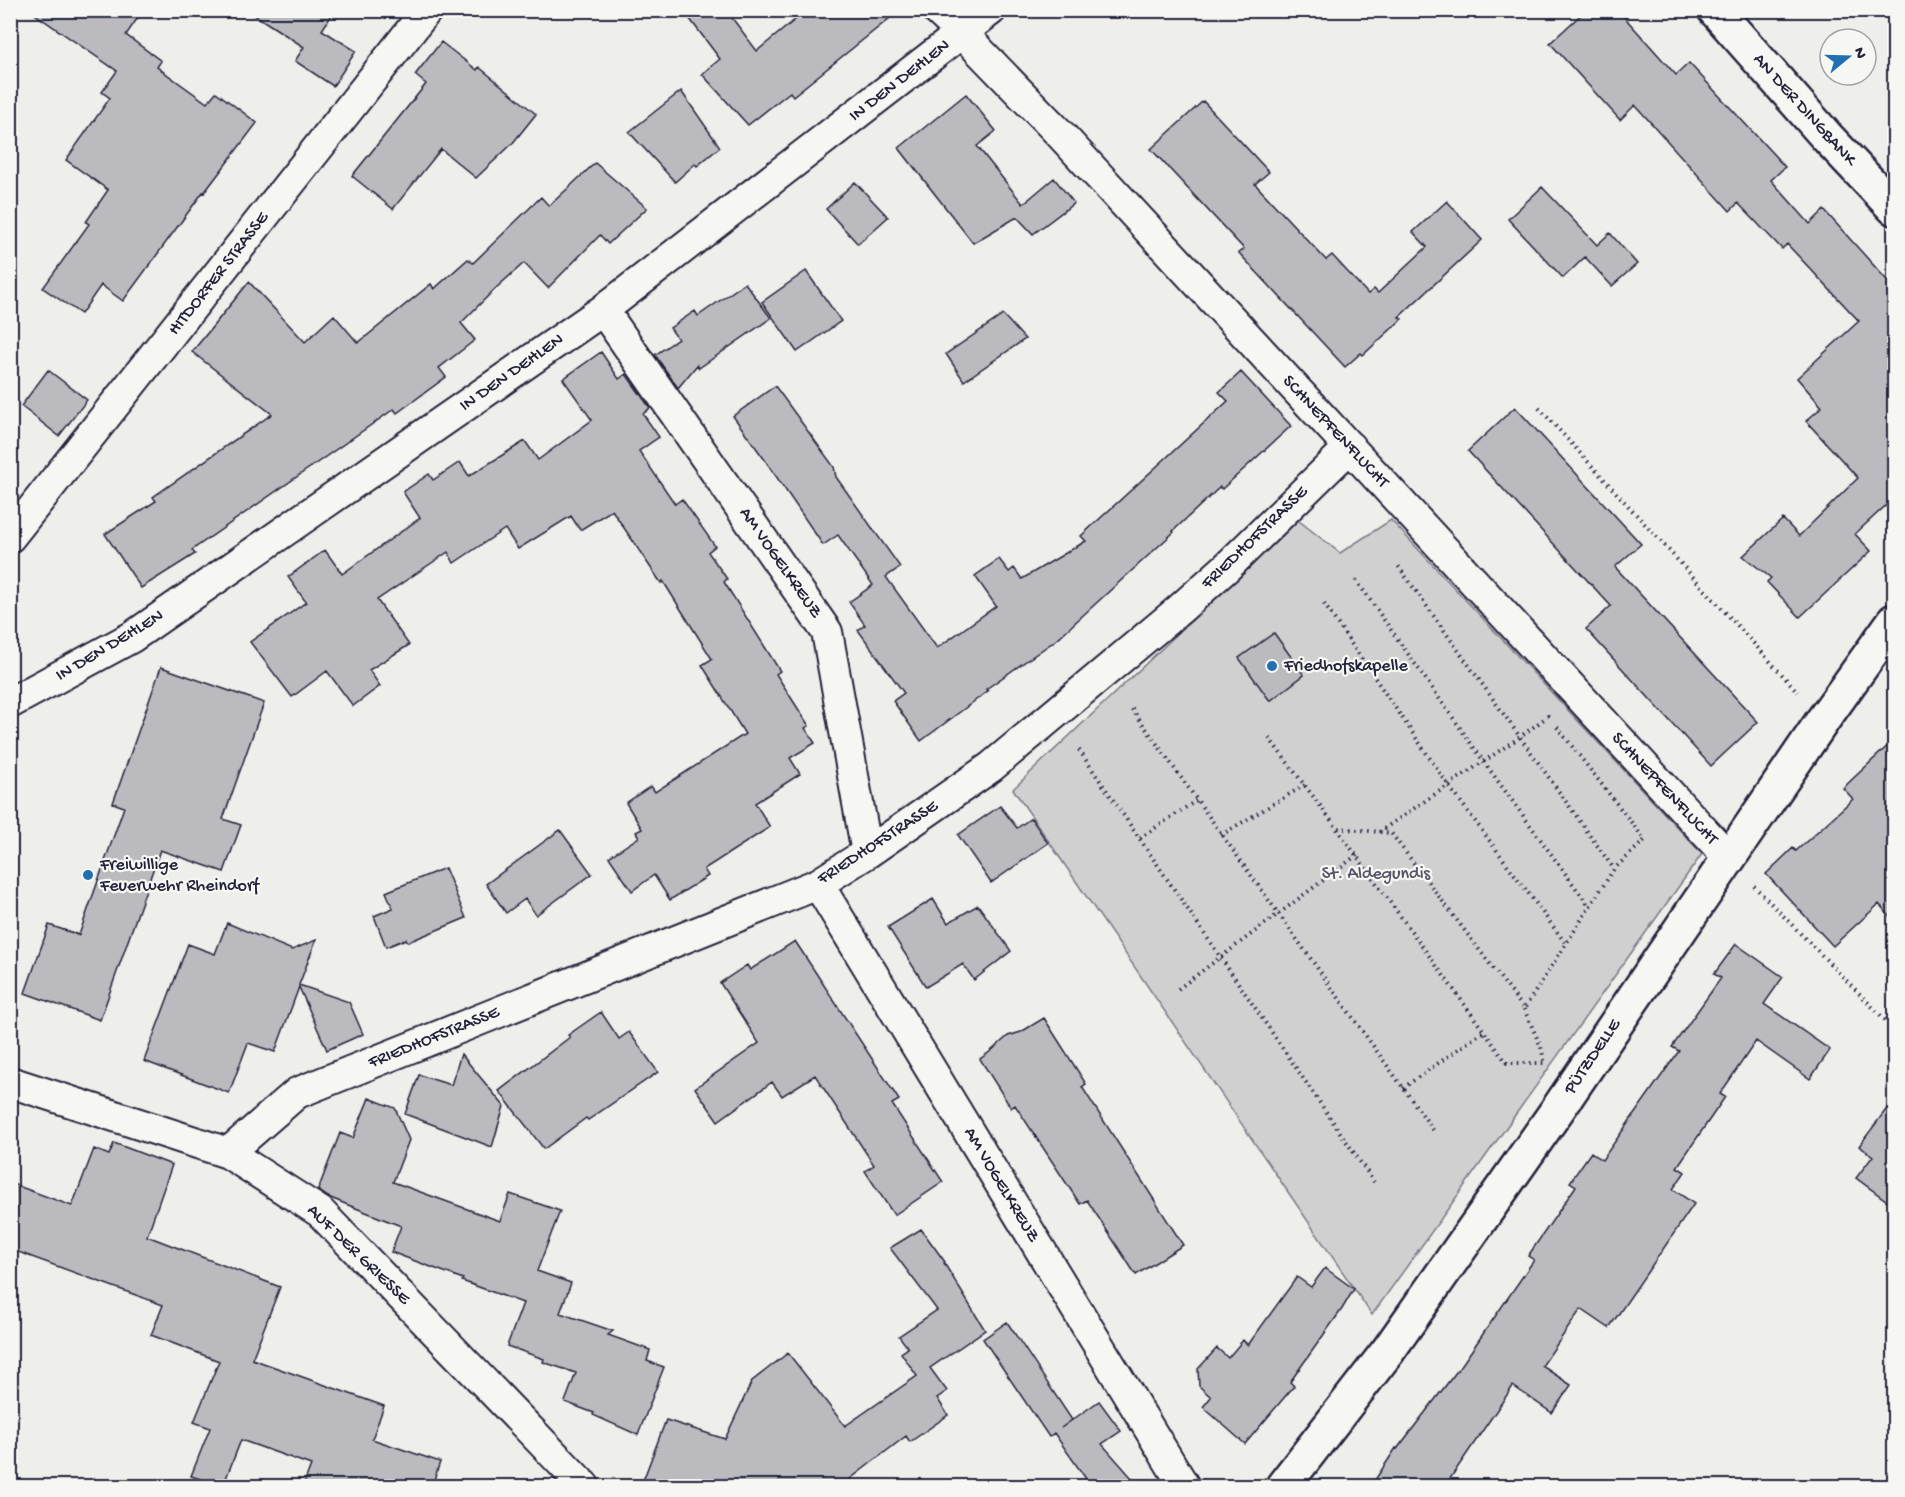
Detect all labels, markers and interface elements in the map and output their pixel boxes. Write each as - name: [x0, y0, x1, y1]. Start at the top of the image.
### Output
- north arrow: [1818, 27, 1878, 87]
- street label: IN DEN DEHLEN: [845, 35, 955, 127]
- street label: AN DER DINGBANK: [1748, 49, 1860, 171]
- street label: HITDORFER STRASSE: [164, 207, 274, 340]
- street label: IN DEN DEHLEN: [456, 329, 568, 417]
- street label: SCHNEPFENFLUCHT: [1277, 371, 1393, 494]
- street label: FRIEDHOFSTRASSE: [1197, 481, 1313, 595]
- street label: AM VOGELKREUZ: [734, 504, 826, 623]
- street label: IN DEN DEHLEN: [52, 606, 168, 686]
- place label: Friedhofskapelle: [1283, 656, 1409, 677]
- marker: Friedhofskapelle: [1265, 659, 1279, 673]
- street label: SCHNEPFENFLUCHT: [1606, 728, 1722, 851]
- street label: FRIEDHOFSTRASSE: [813, 796, 943, 890]
- place label: Freiwillige Feuerwehr Rheindorf: [99, 855, 260, 897]
- park label: St. Aldegundis: [1322, 864, 1432, 885]
- marker: Freiwillige Feuerwehr Rheindorf: [81, 868, 95, 882]
- street label: FRIEDHOFSTRASSE: [364, 1002, 503, 1074]
- street label: PÜTZDELLE: [1560, 1015, 1626, 1099]
- street label: AM VOGELKREUZ: [959, 1124, 1044, 1246]
- street label: AUF DER GRIESSE: [302, 1200, 415, 1310]

